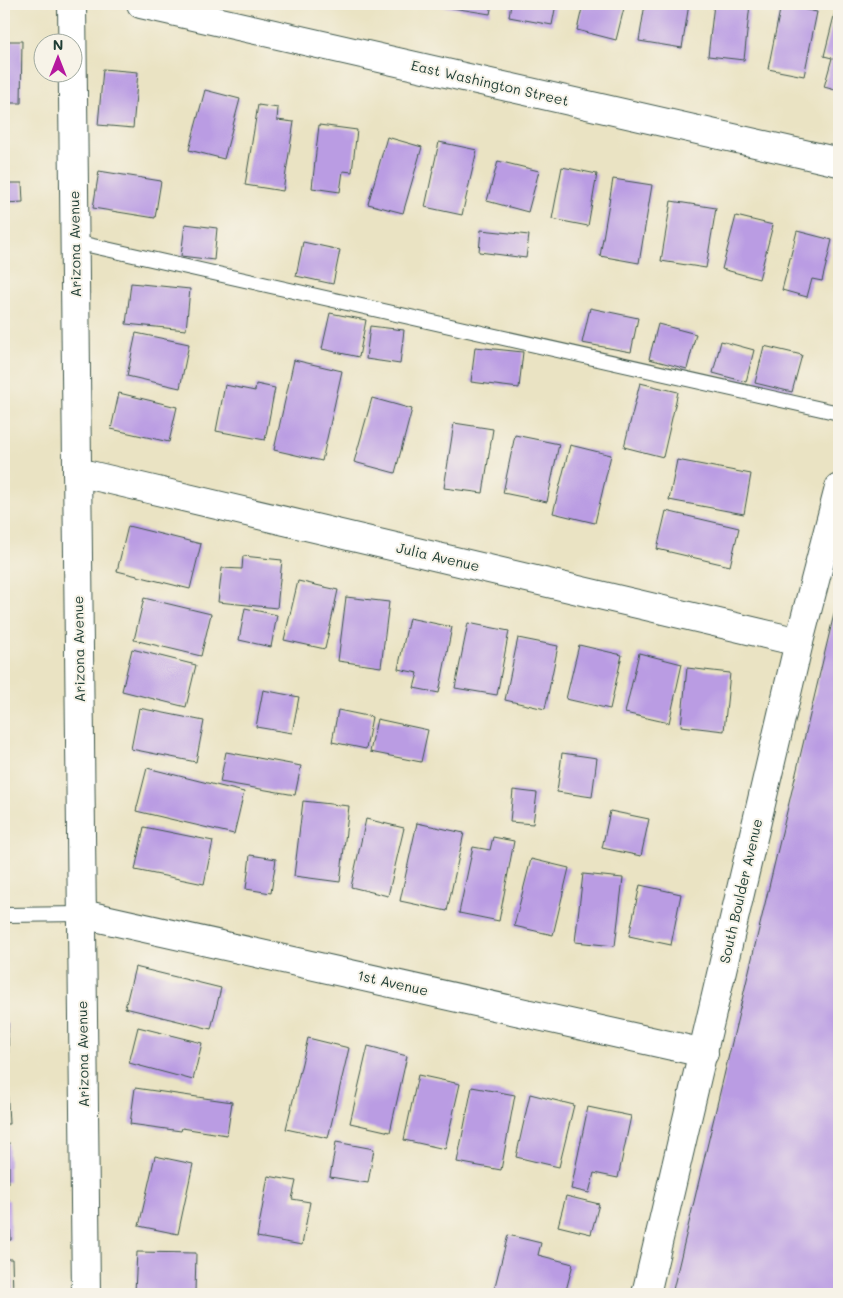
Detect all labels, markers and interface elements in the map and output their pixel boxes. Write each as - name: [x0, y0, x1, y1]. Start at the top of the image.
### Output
- north arrow: [32, 32, 82, 82]
- text: N: [53, 35, 63, 54]
- street label: East Washington Street: [409, 55, 571, 110]
- street label: Arizona Avenue: [64, 191, 85, 297]
- street label: Julia Avenue: [395, 538, 482, 575]
- street label: Arizona Avenue: [68, 596, 89, 702]
- street label: South Boulder Avenue: [715, 817, 766, 965]
- street label: 1st Avenue: [356, 965, 430, 1000]
- street label: Arizona Avenue: [72, 1001, 93, 1107]

